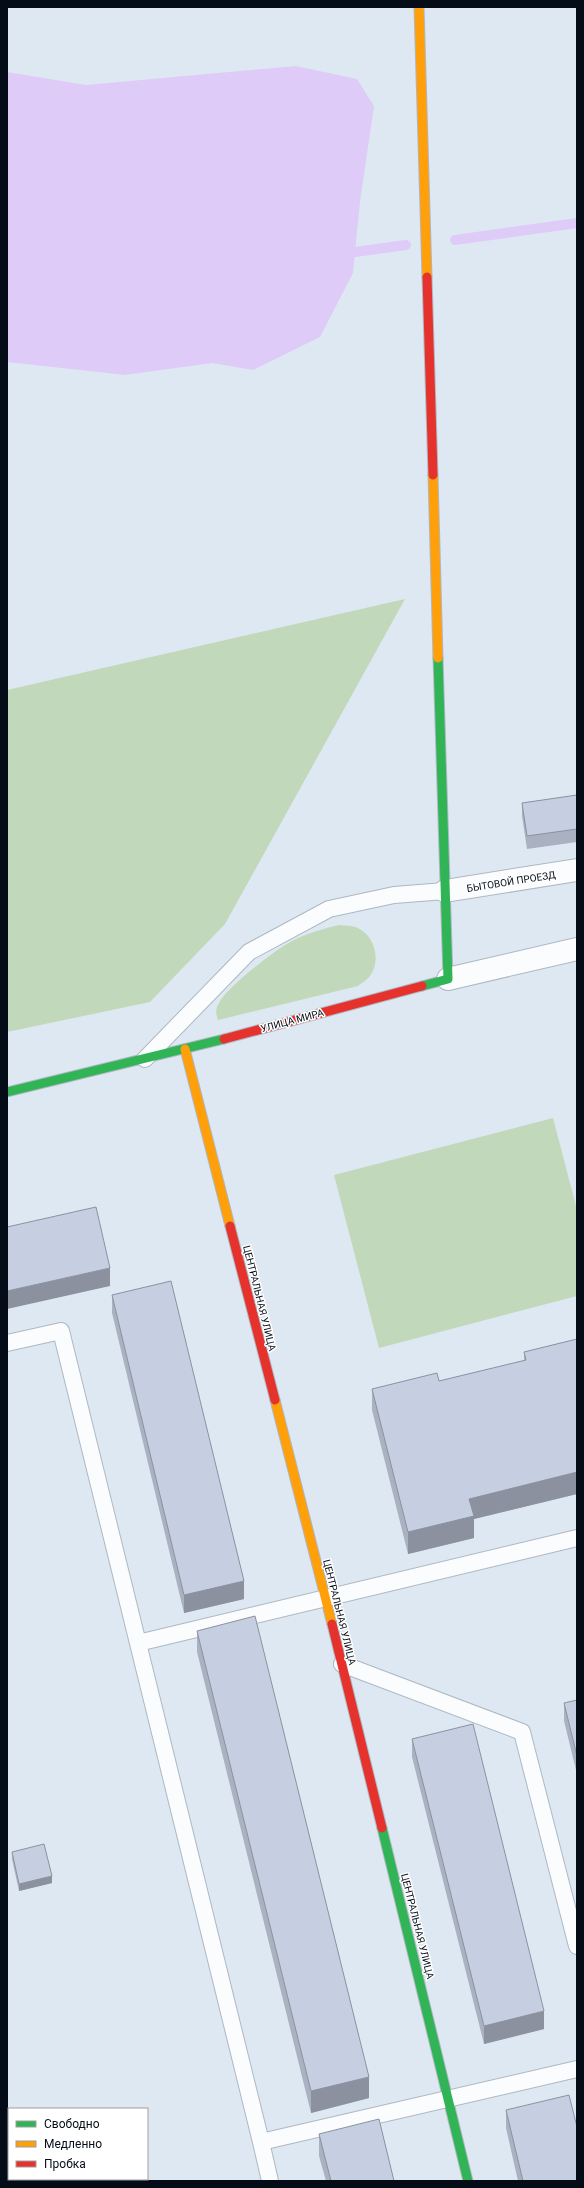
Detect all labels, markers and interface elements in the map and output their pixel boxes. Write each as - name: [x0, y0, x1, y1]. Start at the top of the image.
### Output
- street label: БЫТОВОЙ ПРОЕЗД: [466, 868, 557, 894]
- street label: УЛИЦА МИРА: [259, 1007, 325, 1034]
- street label: ЦЕНТРАЛЬНАЯ УЛИЦА: [241, 1244, 278, 1352]
- street label: ЦЕНТРАЛЬНАЯ УЛИЦА: [321, 1558, 358, 1666]
- street label: ЦЕНТРАЛЬНАЯ УЛИЦА: [399, 1872, 436, 1980]
- legend: [8, 2108, 148, 2180]
- text: Свободно: [44, 2117, 100, 2131]
- text: Медленно: [44, 2137, 102, 2151]
- text: Пробка: [44, 2157, 86, 2171]

